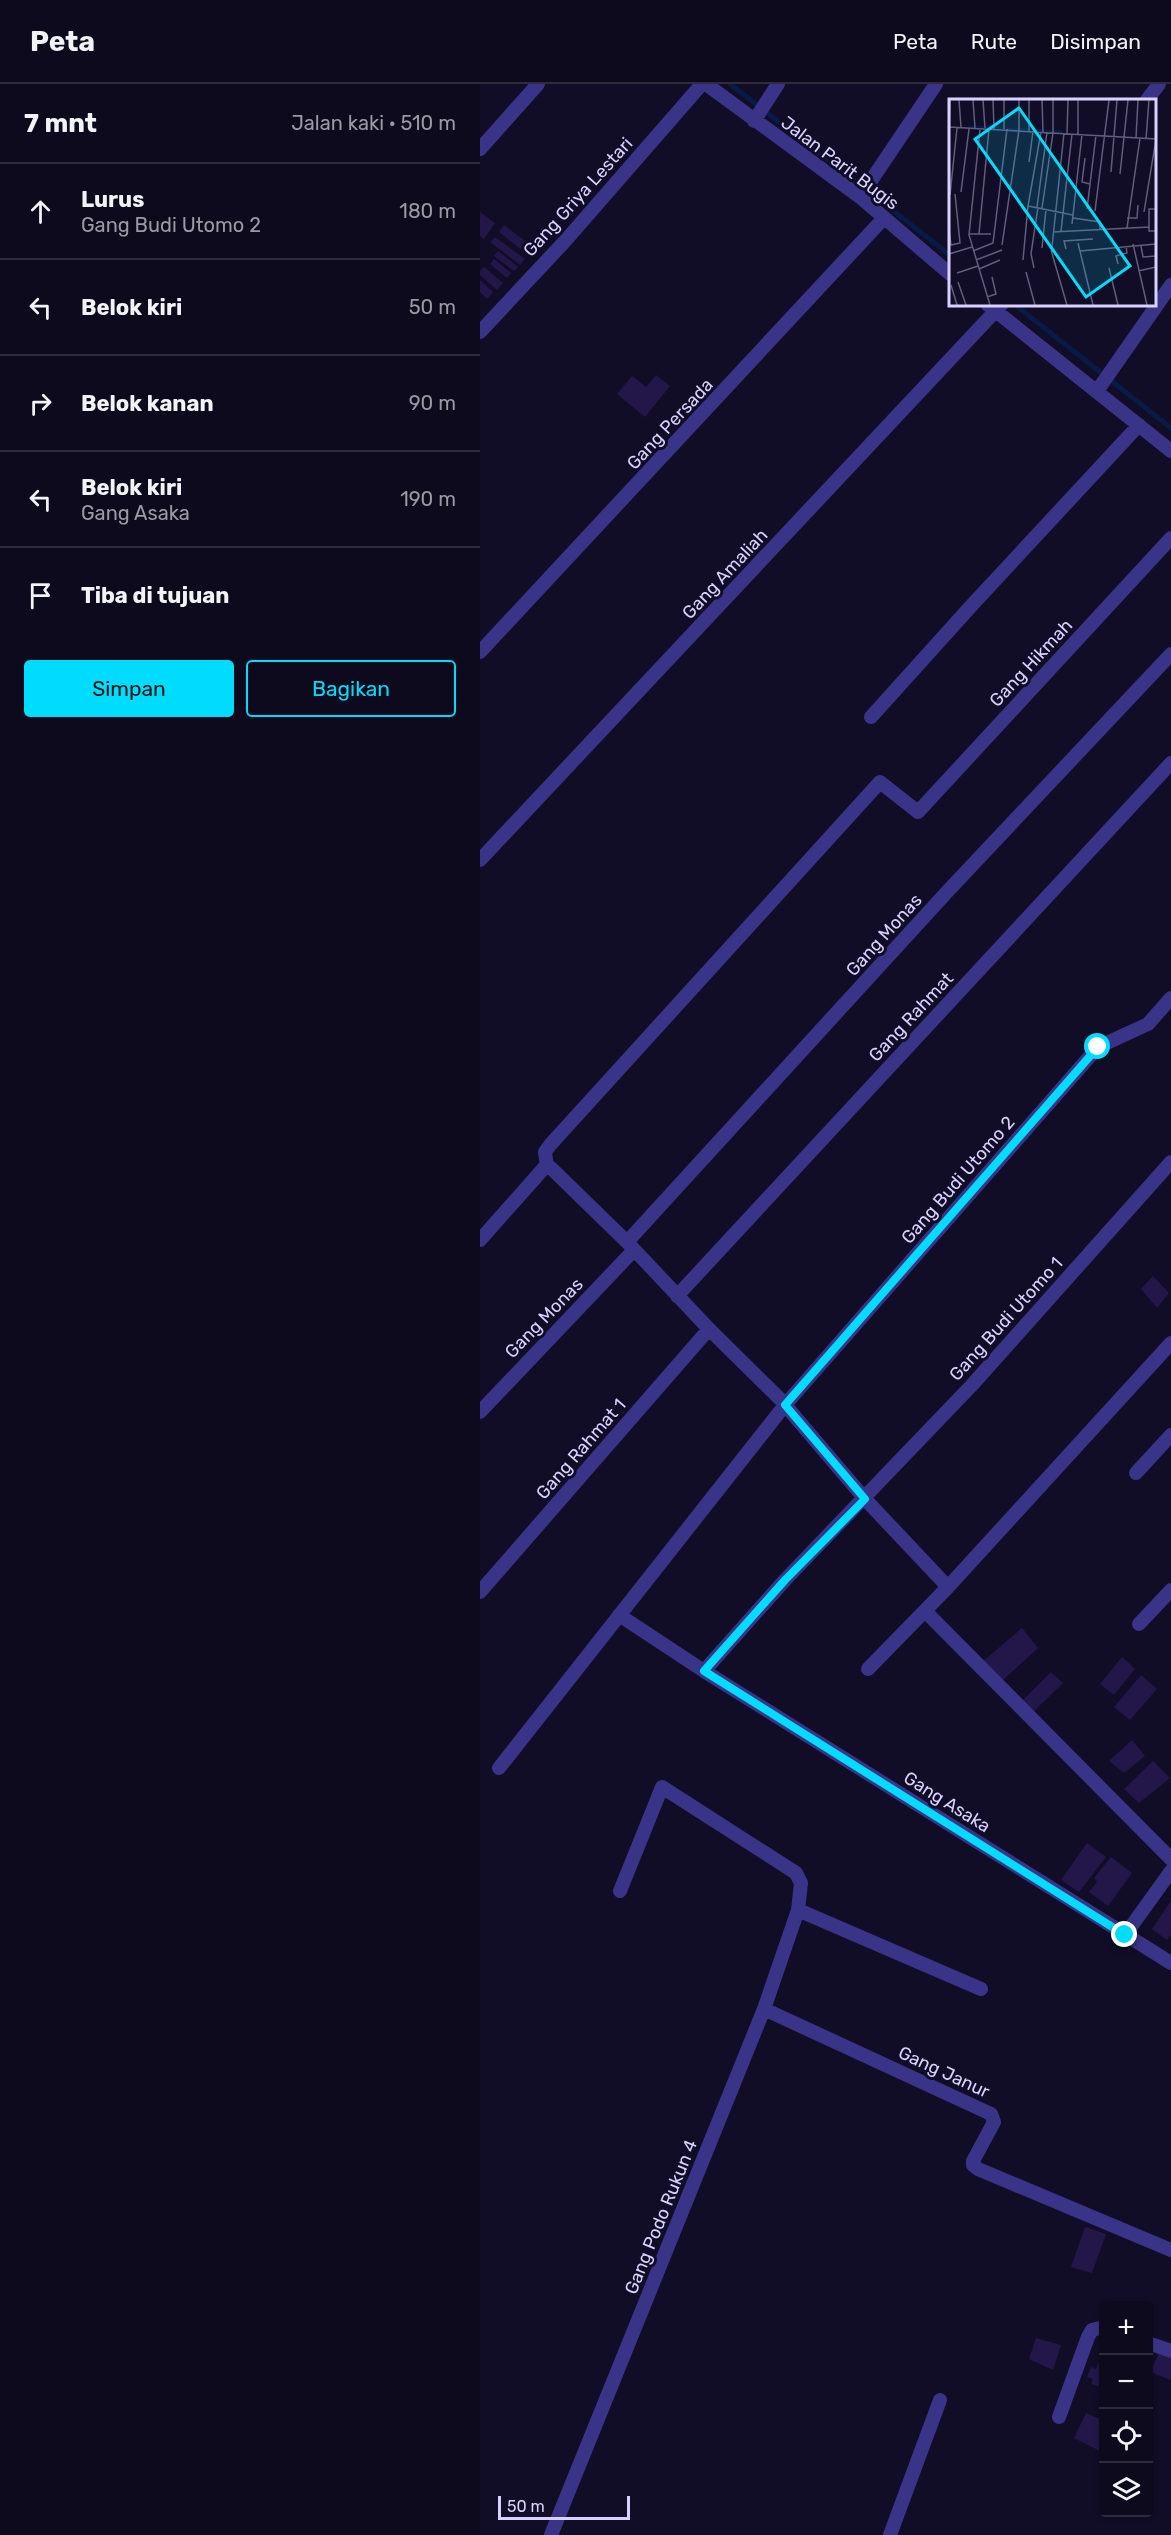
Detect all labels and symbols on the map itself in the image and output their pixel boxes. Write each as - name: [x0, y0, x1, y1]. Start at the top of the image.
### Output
- inset map: [949, 99, 1156, 306]
- street label: Jalan Parit Bugis: [777, 111, 903, 215]
- street label: Gang Griya Lestari: [519, 133, 637, 261]
- street label: Gang Persada: [622, 374, 718, 474]
- street label: Gang Amaliah: [678, 524, 772, 624]
- street label: Gang Hikmah: [985, 615, 1077, 711]
- street label: Gang Monas: [841, 889, 927, 981]
- street label: Gang Rahmat: [864, 968, 958, 1066]
- route start: [1084, 1033, 1110, 1059]
- street label: Gang Budi Utomo 2: [897, 1112, 1019, 1248]
- street label: Gang Budi Utomo 1: [945, 1253, 1067, 1385]
- street label: Gang Monas: [500, 1273, 588, 1363]
- street label: Gang Rahmat 1: [531, 1394, 631, 1504]
- street label: Gang Asaka: [900, 1767, 994, 1837]
- route end: [1111, 1921, 1137, 1947]
- street label: Gang Janur: [895, 2041, 993, 2103]
- street label: Gang Podo Rukun 4: [620, 2137, 702, 2297]
- scale bar: [498, 2493, 630, 2520]

